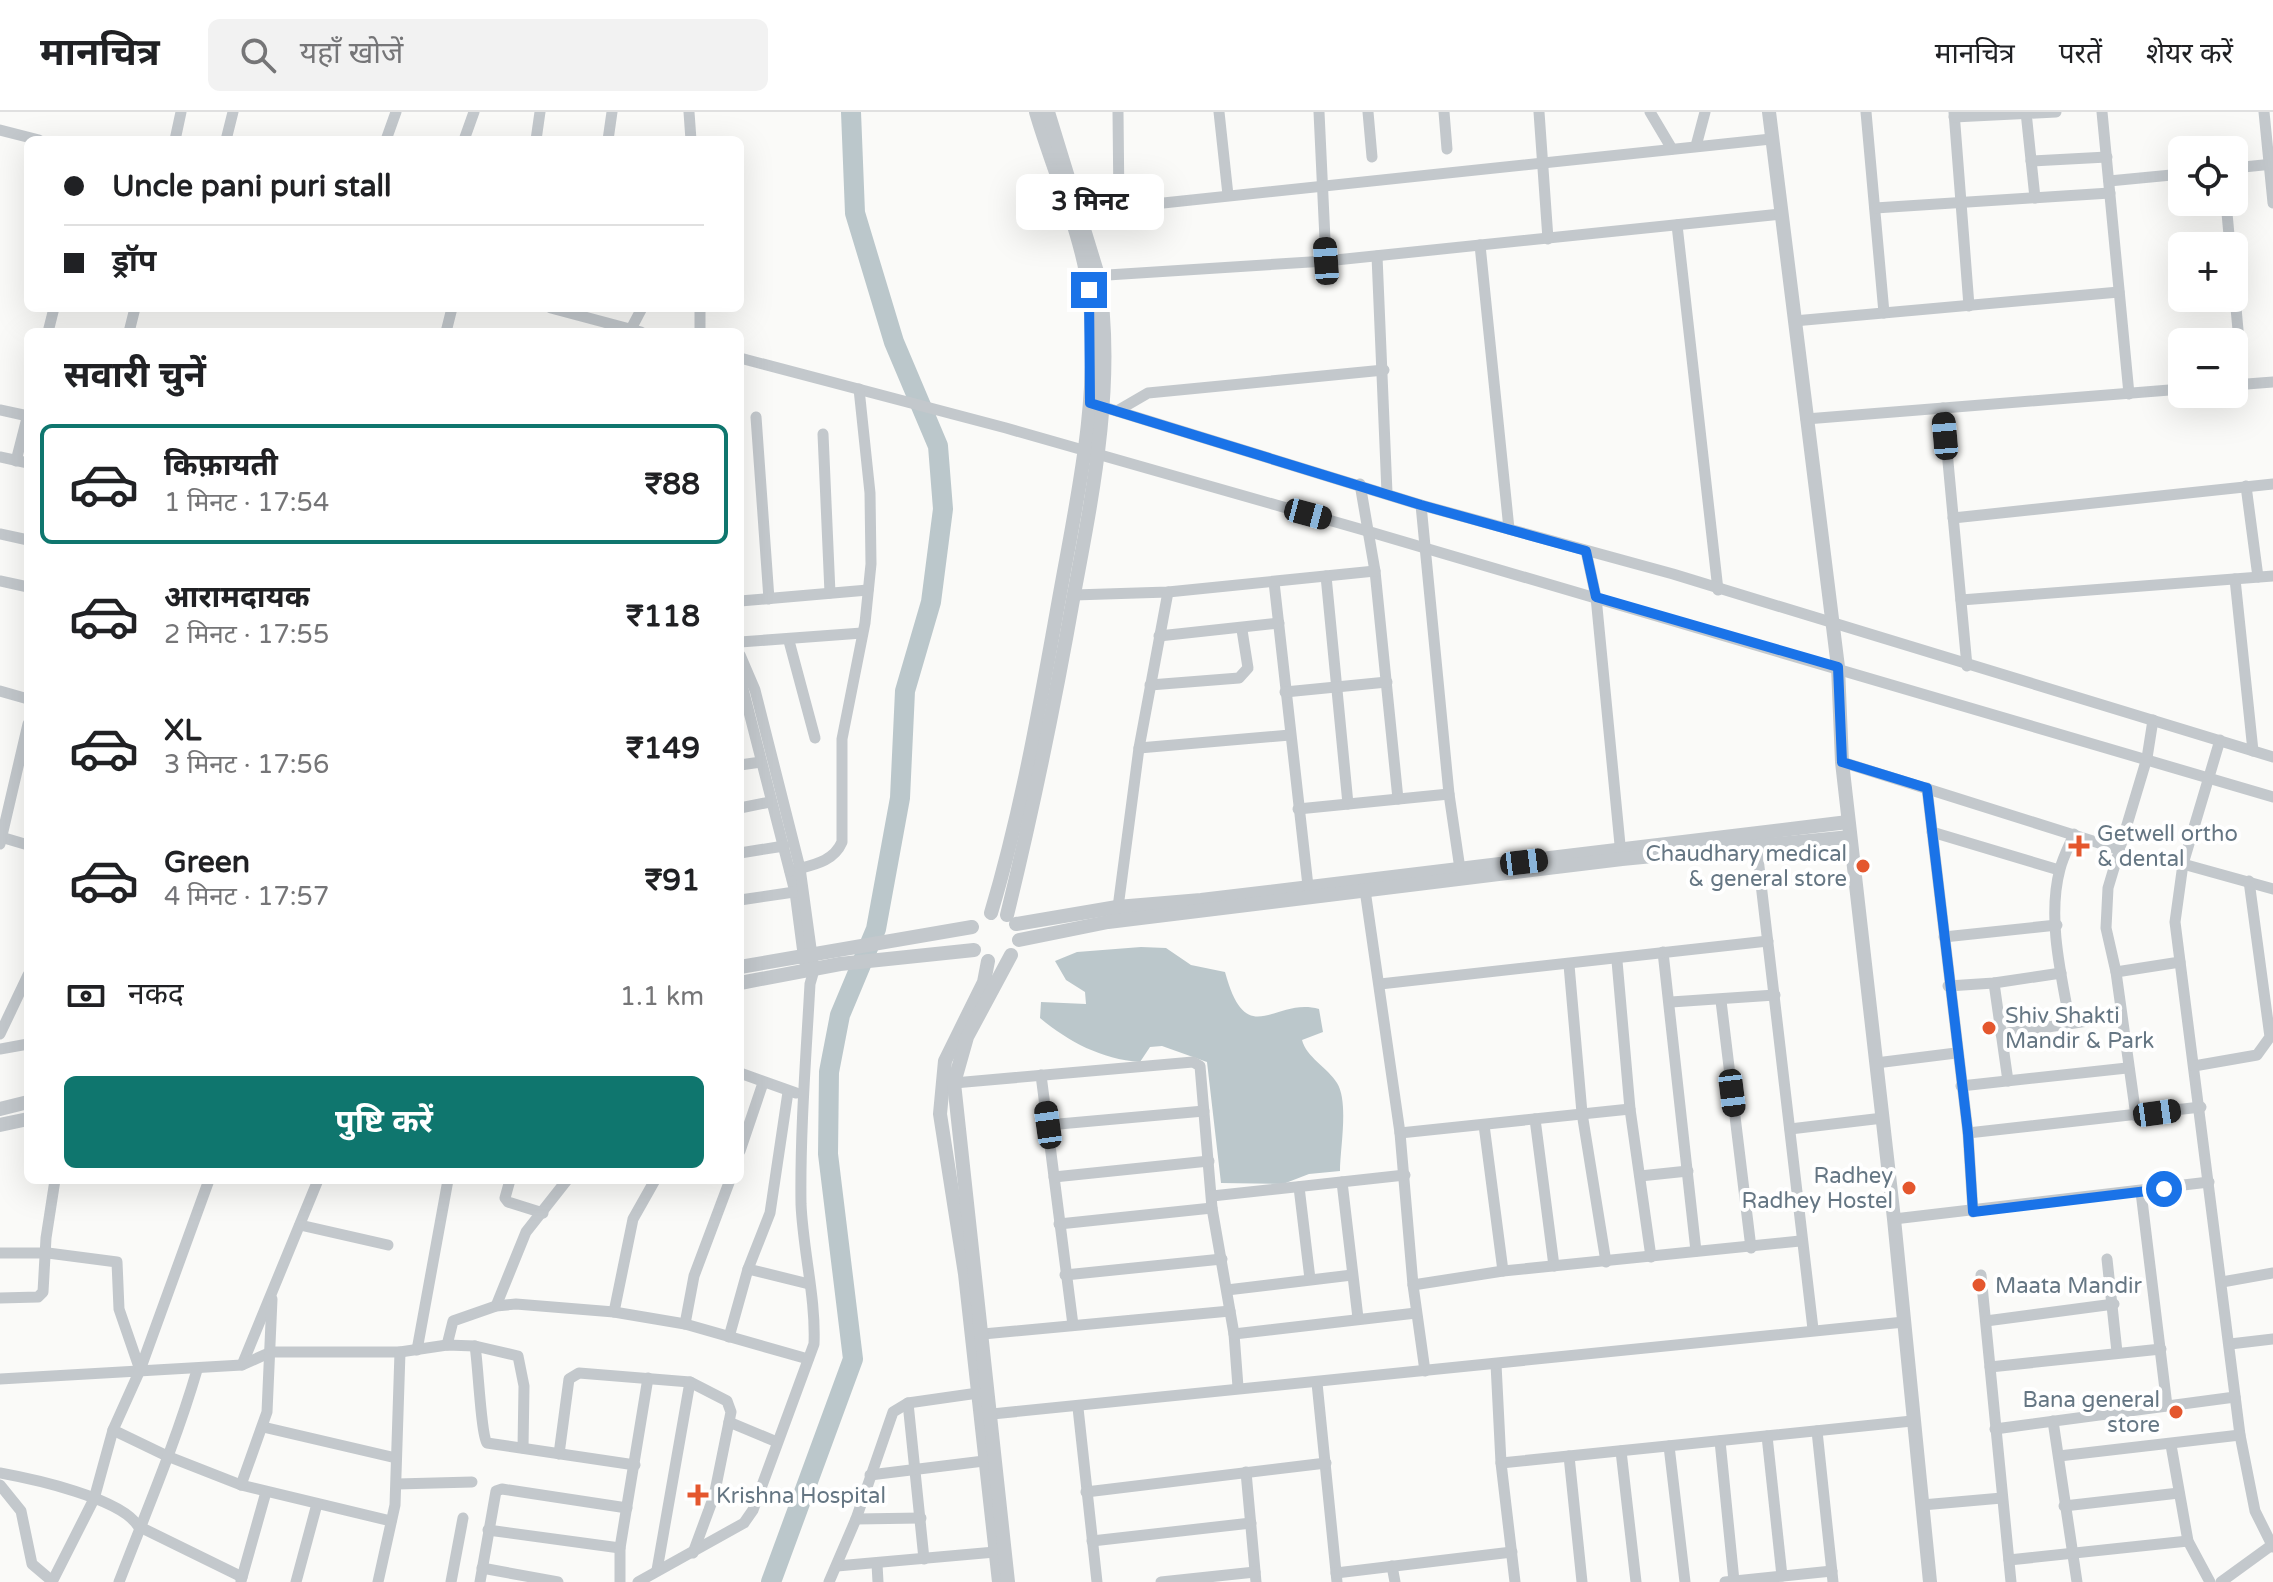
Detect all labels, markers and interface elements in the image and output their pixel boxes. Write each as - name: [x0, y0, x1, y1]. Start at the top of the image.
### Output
- search box: [208, 19, 768, 91]
- text: मानचित्र: [40, 30, 160, 76]
- icon: search: [236, 33, 280, 77]
- text: यहाँ खोजें: [300, 35, 403, 72]
- text: मानचित्र: [1935, 37, 2015, 71]
- text: परतें: [2059, 37, 2102, 71]
- text: शेयर करें: [2146, 37, 2233, 71]
- map controls: [2168, 136, 2248, 408]
- button: locate: [2168, 136, 2248, 216]
- text: Uncle pani puri stall: [112, 168, 392, 205]
- callout: 3 मिनट: [1015, 174, 1163, 230]
- text: 3 मिनट: [1051, 186, 1129, 217]
- button: +: [2168, 232, 2248, 312]
- car: [1312, 236, 1340, 286]
- text: ड्रॉप: [112, 243, 156, 280]
- route end: [1071, 272, 1107, 308]
- button: −: [2168, 328, 2248, 408]
- text: सवारी चुनें: [64, 354, 206, 397]
- car: [1931, 411, 1959, 461]
- text: किफ़ायती: [164, 447, 278, 484]
- icon: car: [68, 448, 140, 520]
- text: ₹88: [645, 466, 700, 503]
- text: 1 मिनट · 17:54: [164, 487, 329, 518]
- car: [1282, 496, 1334, 532]
- text: आरामदायक: [164, 579, 310, 616]
- icon: car: [68, 580, 140, 652]
- text: ₹118: [626, 598, 700, 635]
- text: 2 मिनट · 17:55: [164, 619, 329, 650]
- icon: car: [68, 712, 140, 784]
- text: XL: [164, 712, 201, 749]
- text: ₹149: [626, 730, 700, 767]
- text: 3 मिनट · 17:56: [164, 749, 329, 780]
- place label: Getwell ortho & dental: [2097, 821, 2238, 872]
- marker: Getwell ortho & dental: [2068, 835, 2090, 857]
- place label: Chaudhary medical & general store: [1645, 841, 1847, 892]
- icon: car: [68, 844, 140, 916]
- text: Green: [164, 844, 250, 881]
- car: [1499, 847, 1549, 877]
- marker: Chaudhary medical & general store: [1854, 857, 1872, 875]
- text: ₹91: [645, 862, 700, 899]
- text: 4 मिनट · 17:57: [164, 881, 329, 912]
- icon: cash: [64, 974, 108, 1018]
- text: नकद: [128, 976, 184, 1013]
- text: 1.1 km: [620, 981, 704, 1012]
- place label: Shiv Shakti Mandir & Park: [2005, 1003, 2154, 1054]
- marker: Shiv Shakti Mandir & Park: [1980, 1019, 1998, 1037]
- car: [1717, 1068, 1747, 1118]
- button: पुष्टि करें: [64, 1076, 704, 1168]
- car: [2132, 1098, 2182, 1128]
- car: [1033, 1100, 1063, 1150]
- place label: Radhey Radhey Hostel: [1741, 1163, 1893, 1214]
- route start: [2146, 1171, 2182, 1207]
- marker: Radhey Radhey Hostel: [1900, 1179, 1918, 1197]
- place label: Maata Mandir: [1995, 1273, 2143, 1299]
- marker: Maata Mandir: [1970, 1276, 1988, 1294]
- place label: Bana general store: [2022, 1387, 2160, 1438]
- marker: Bana general store: [2167, 1403, 2185, 1421]
- place label: Krishna Hospital: [716, 1483, 886, 1509]
- marker: Krishna Hospital: [687, 1484, 709, 1506]

